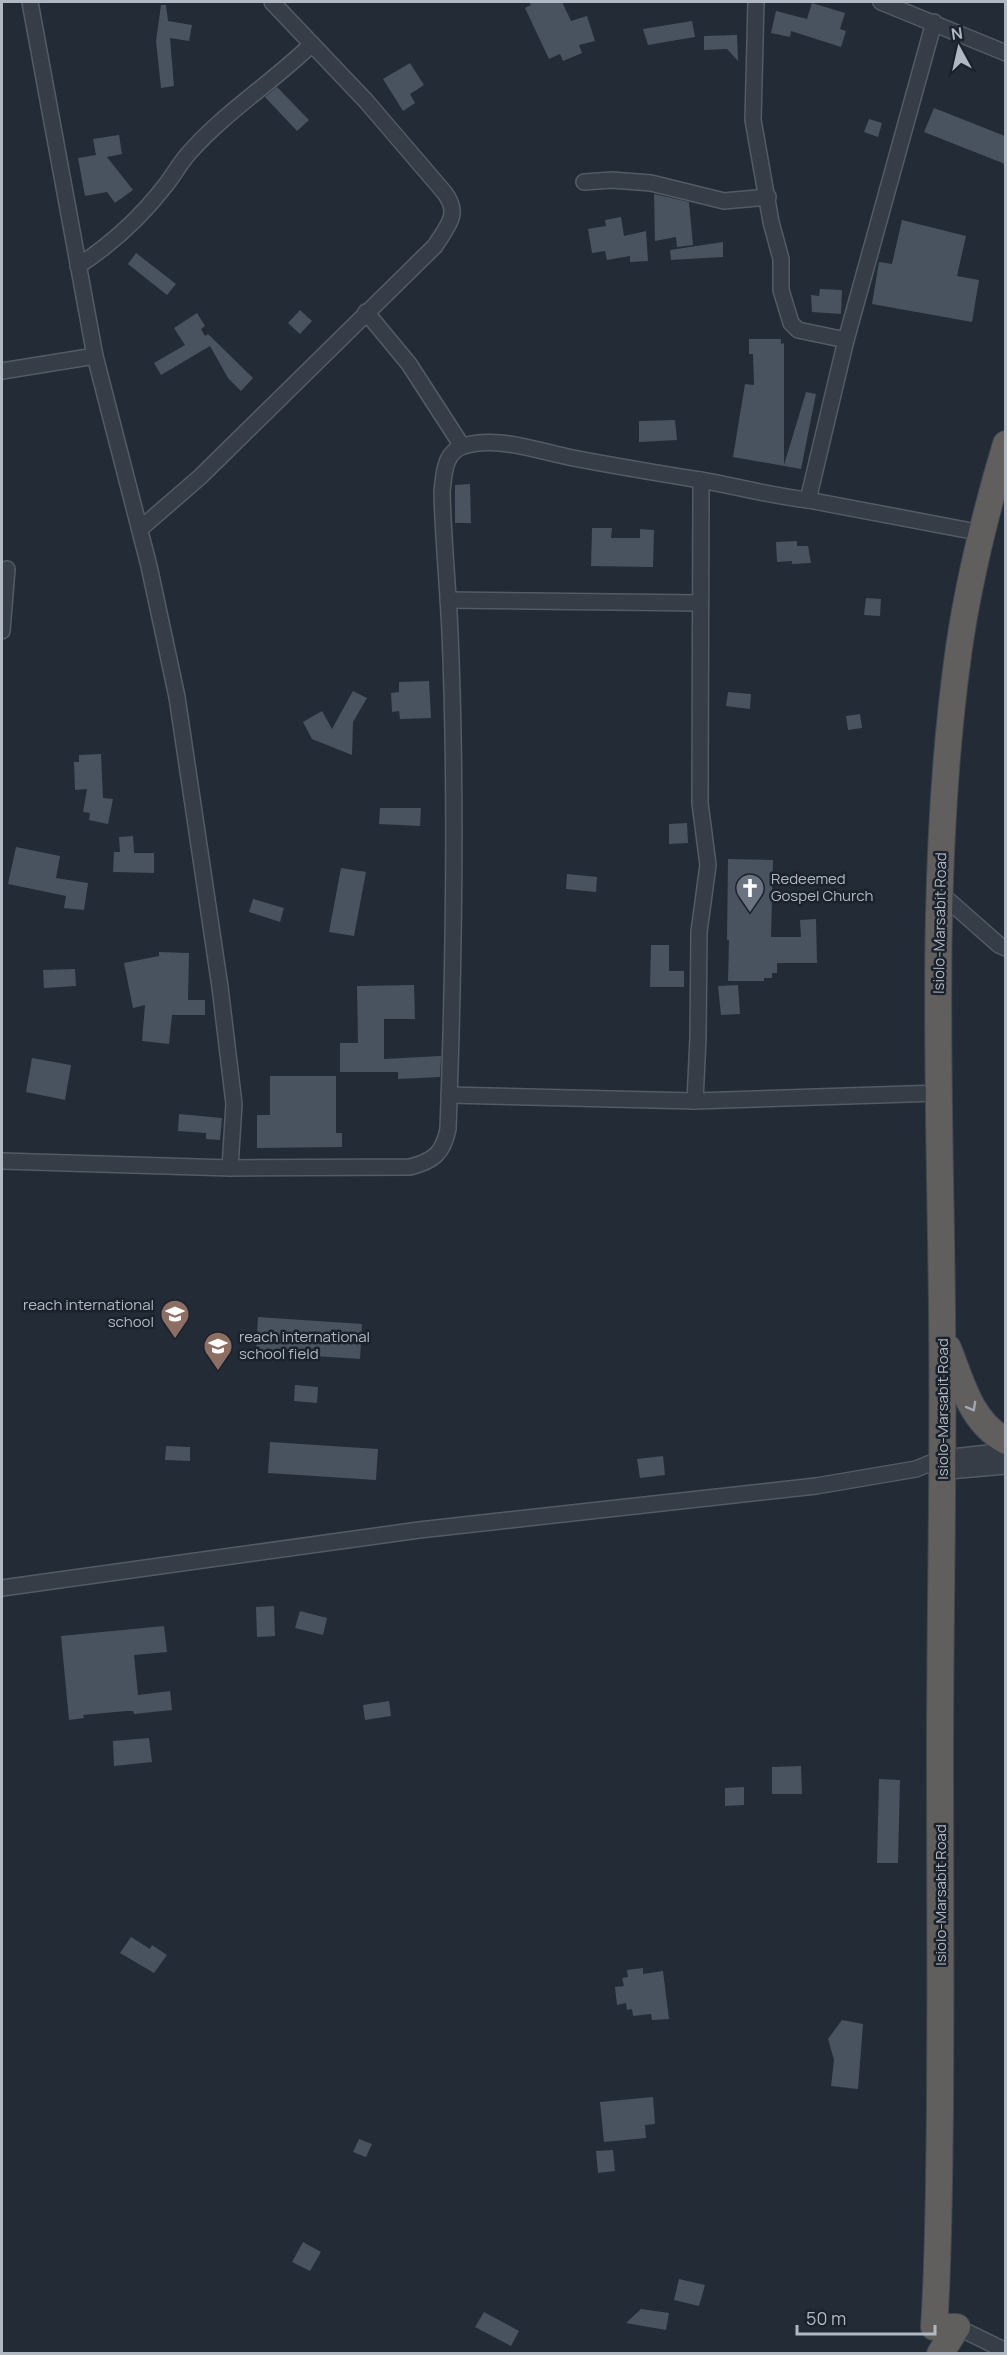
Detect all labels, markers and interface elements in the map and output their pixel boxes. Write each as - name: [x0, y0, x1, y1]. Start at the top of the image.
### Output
- north arrow: [929, 18, 989, 78]
- text: N: [950, 21, 964, 45]
- street label: Isiolo-Marsabit Road: [928, 852, 951, 994]
- place label: Redeemed Gospel Church: [771, 868, 874, 906]
- church icon: Redeemed Gospel Church: [734, 872, 766, 914]
- place label: reach international school: [23, 1294, 154, 1332]
- school or university icon: reach international school: [159, 1298, 191, 1340]
- place label: reach international school field: [239, 1326, 370, 1364]
- school or university icon: reach international school field: [202, 1330, 234, 1372]
- street label: Isiolo-Marsabit Road: [932, 1338, 953, 1480]
- one-way arrow: [965, 1401, 977, 1411]
- street label: Isiolo-Marsabit Road: [930, 1824, 951, 1966]
- scale bar: [797, 2298, 935, 2336]
- text: 50 m: [806, 2306, 846, 2330]

